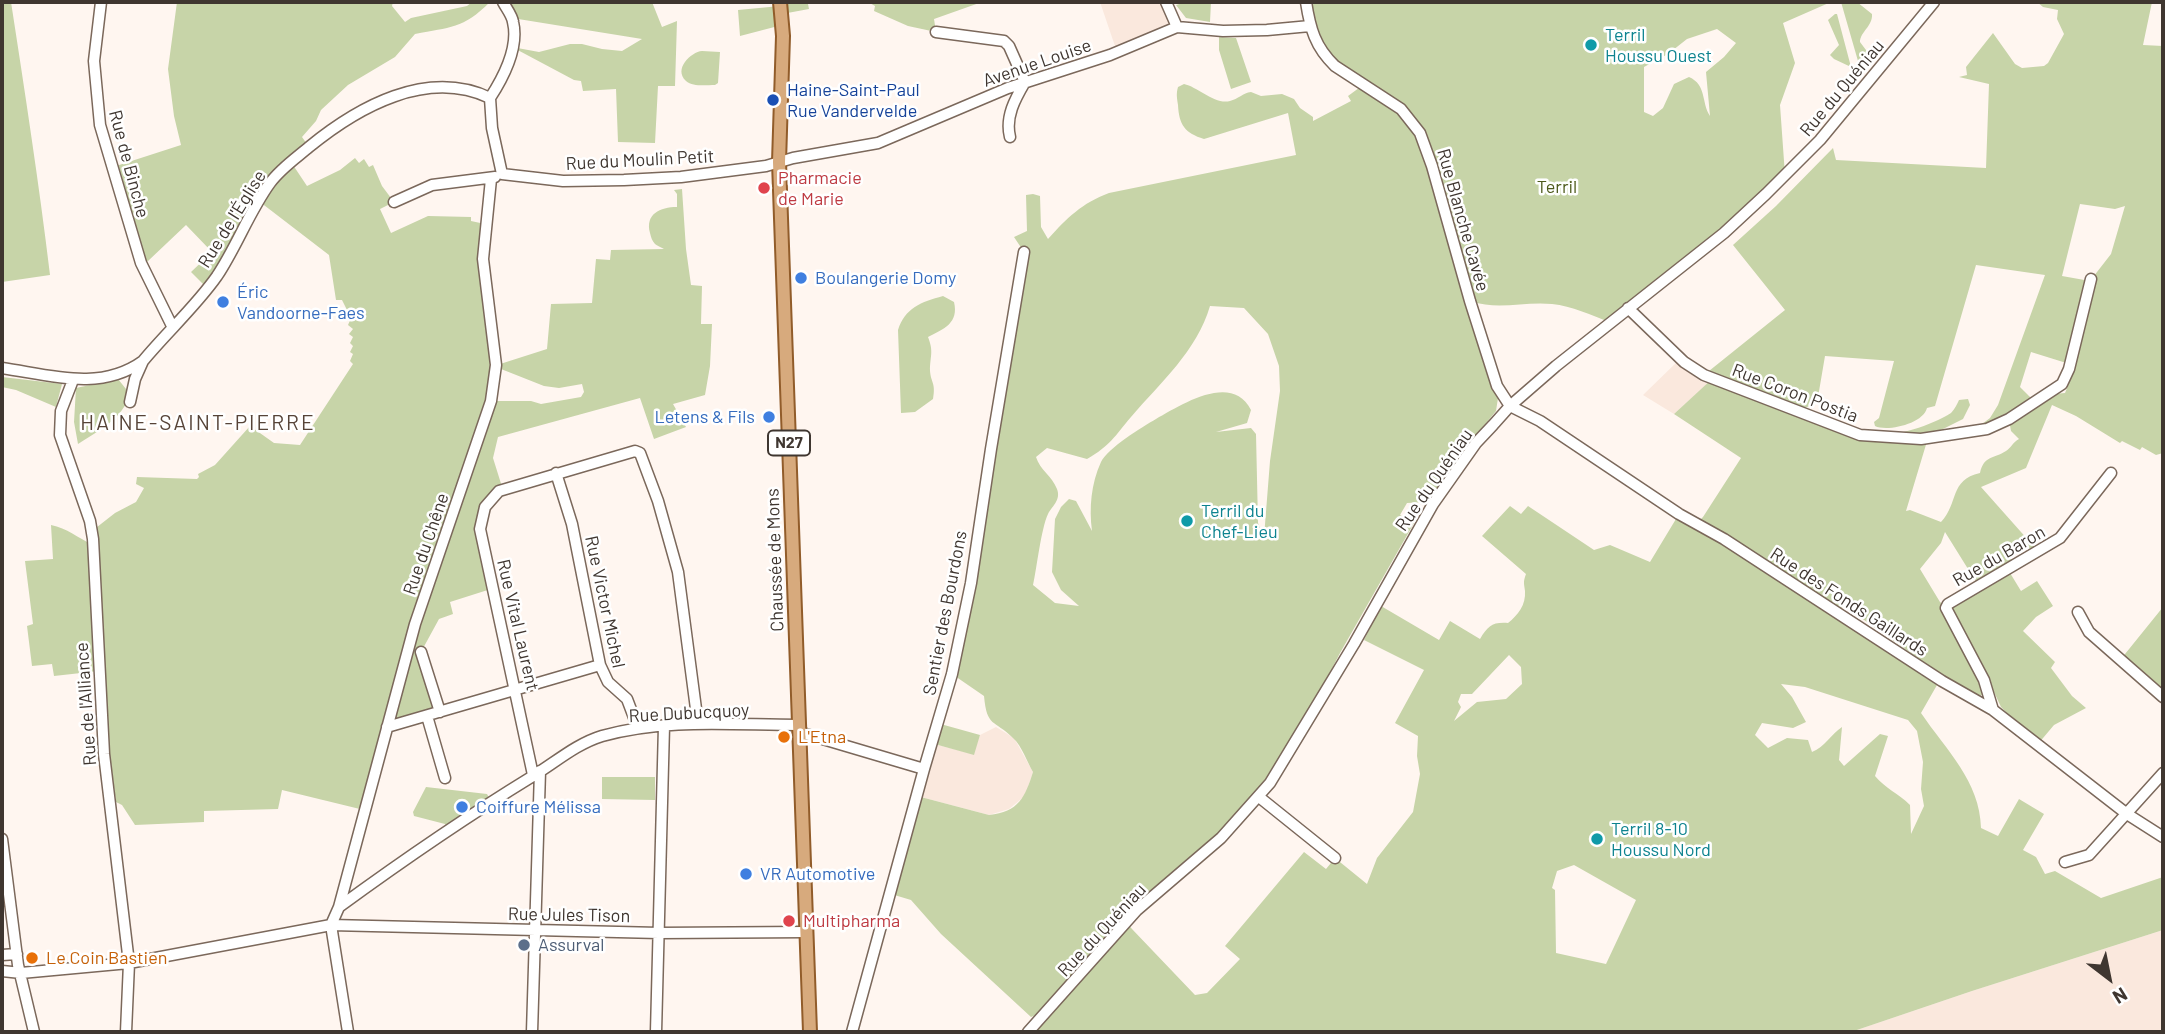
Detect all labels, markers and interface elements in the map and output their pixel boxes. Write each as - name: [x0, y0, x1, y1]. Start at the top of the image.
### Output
- place label: Terril Houssu Ouest: [1605, 24, 1712, 66]
- street label: Avenue Louise: [980, 34, 1094, 92]
- street label: Rue du Quéniau: [1795, 35, 1889, 141]
- marker: Terril Houssu Ouest: [1583, 37, 1599, 53]
- place label: Haine-Saint-Paul Rue Vandervelde: [787, 79, 920, 122]
- marker: Haine-Saint-Paul Rue Vandervelde: [765, 92, 781, 108]
- street label: Rue de Binche: [104, 108, 154, 220]
- street label: Rue du Moulin Petit: [565, 145, 715, 175]
- street label: Rue Blanche Cavée: [1432, 146, 1494, 294]
- street label: Rue de l'Église: [193, 166, 271, 272]
- place label: Pharmacie de Marie: [778, 167, 862, 210]
- park label: Terril: [1537, 176, 1577, 198]
- marker: Pharmacie de Marie: [756, 180, 772, 196]
- place label: Boulangerie Domy: [815, 267, 956, 289]
- marker: Boulangerie Domy: [793, 270, 809, 286]
- place label: Éric Vandoorne-Faes: [237, 281, 365, 324]
- marker: Éric Vandoorne-Faes: [215, 294, 231, 310]
- street label: Rue Coron Postia: [1729, 359, 1861, 427]
- place label: Letens & Fils: [654, 406, 755, 428]
- marker: Letens & Fils: [761, 409, 777, 425]
- district label: HAINE-SAINT-PIERRE: [83, 410, 313, 436]
- street label: Rue du Quéniau: [1391, 425, 1477, 535]
- road number: N27: [768, 430, 810, 456]
- street label: Chaussée de Mons: [762, 488, 788, 632]
- street label: Rue du Chêne: [399, 490, 453, 598]
- place label: Terril du Chef-Lieu: [1201, 500, 1278, 542]
- marker: Terril du Chef-Lieu: [1179, 513, 1195, 529]
- street label: Rue du Baron: [1949, 521, 2049, 591]
- street label: Sentier des Bourdons: [918, 529, 972, 697]
- street label: Rue Victor Michel: [580, 534, 630, 670]
- street label: Rue des Fonds Gaillards: [1766, 543, 1932, 661]
- street label: Rue Vital Laurent: [492, 557, 544, 693]
- street label: Rue de l'Alliance: [71, 642, 101, 766]
- street label: Rue Dubucquoy: [628, 699, 750, 727]
- place label: L'Etna: [798, 726, 846, 748]
- marker: L'Etna: [776, 729, 792, 745]
- place label: Coiffure Mélissa: [476, 796, 601, 818]
- marker: Coiffure Mélissa: [454, 799, 470, 815]
- place label: Terril 8-10 Houssu Nord: [1611, 818, 1711, 860]
- marker: Terril 8-10 Houssu Nord: [1589, 831, 1605, 847]
- place label: VR Automotive: [760, 863, 875, 885]
- marker: VR Automotive: [738, 866, 754, 882]
- street label: Rue du Quéniau: [1053, 879, 1151, 981]
- street label: Rue Jules Tison: [508, 903, 630, 927]
- place label: Multipharma: [803, 910, 900, 932]
- marker: Multipharma: [781, 913, 797, 929]
- place label: Assurval: [538, 934, 604, 956]
- marker: Assurval: [516, 937, 532, 953]
- north arrow: [2074, 943, 2144, 1013]
- place label: Le Coin Bastien: [46, 947, 167, 969]
- marker: Le Coin Bastien: [24, 950, 40, 966]
- text: N: [2109, 983, 2132, 1009]

